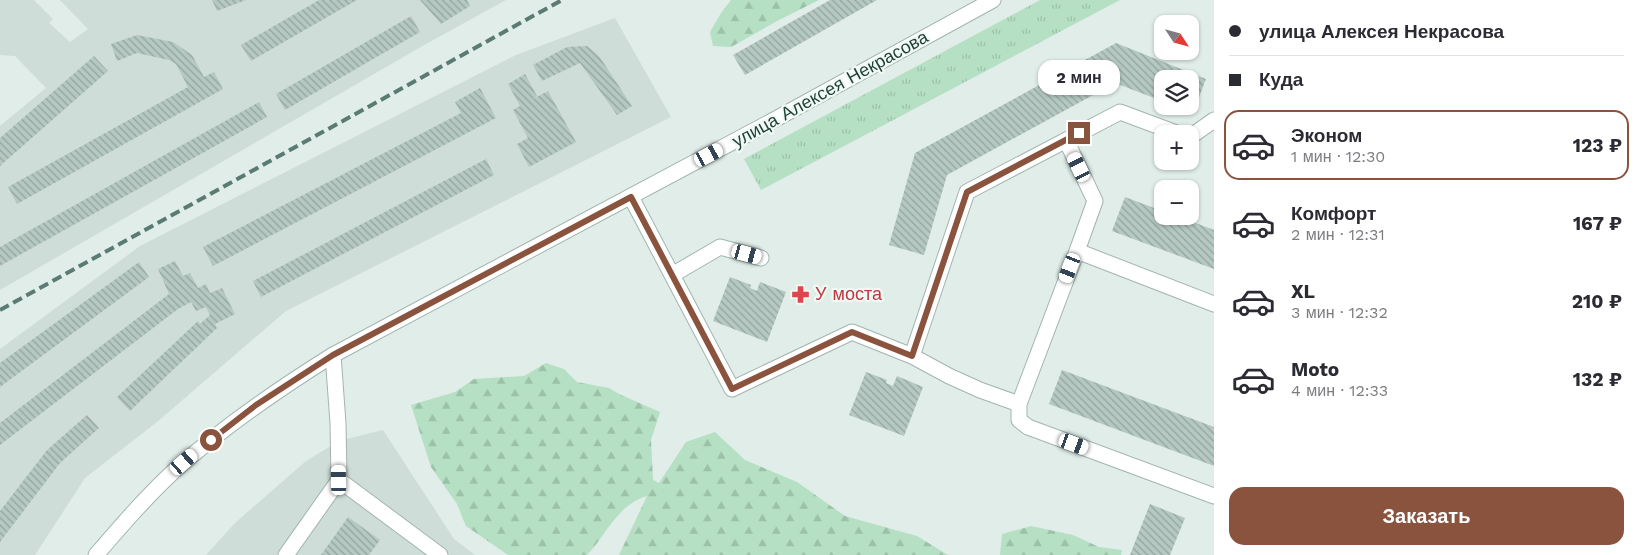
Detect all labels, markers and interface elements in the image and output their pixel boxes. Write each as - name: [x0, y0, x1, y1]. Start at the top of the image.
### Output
- north arrow: [1154, 15, 1199, 60]
- map controls: [1154, 15, 1199, 225]
- text: улица Алексея Некрасова: [1259, 20, 1504, 43]
- street label: улица Алексея Некрасова: [728, 25, 932, 151]
- callout: 2 мин: [1038, 61, 1120, 96]
- text: 2 мин: [1056, 68, 1102, 87]
- text: Куда: [1259, 68, 1303, 91]
- button: layers: [1154, 70, 1199, 115]
- route end: [1068, 122, 1090, 144]
- icon: car: [1231, 123, 1276, 168]
- text: Эконом: [1291, 124, 1362, 147]
- button: +: [1154, 125, 1199, 170]
- text: 123 ₽: [1573, 134, 1622, 157]
- car: [692, 141, 725, 169]
- text: 1 мин · 12:30: [1291, 147, 1385, 166]
- car: [1065, 150, 1092, 184]
- button: −: [1154, 180, 1199, 225]
- icon: car: [1231, 201, 1276, 246]
- text: Комфорт: [1291, 202, 1376, 225]
- text: 167 ₽: [1573, 212, 1622, 235]
- text: 2 мин · 12:31: [1291, 225, 1385, 244]
- car: [730, 243, 763, 265]
- car: [1057, 251, 1082, 285]
- icon: car: [1231, 279, 1276, 324]
- text: XL: [1291, 280, 1315, 303]
- place label: У моста: [815, 283, 883, 304]
- pharmacy icon: У моста: [791, 284, 811, 304]
- text: 210 ₽: [1572, 290, 1622, 313]
- text: 3 мин · 12:32: [1291, 303, 1388, 322]
- icon: car: [1231, 357, 1276, 402]
- text: Moto: [1291, 358, 1339, 381]
- text: 132 ₽: [1573, 368, 1622, 391]
- text: 4 мин · 12:33: [1291, 381, 1388, 400]
- route start: [200, 429, 222, 451]
- car: [1057, 432, 1090, 456]
- car: [167, 446, 200, 478]
- car: [331, 465, 346, 495]
- button: Заказать: [1229, 487, 1624, 545]

